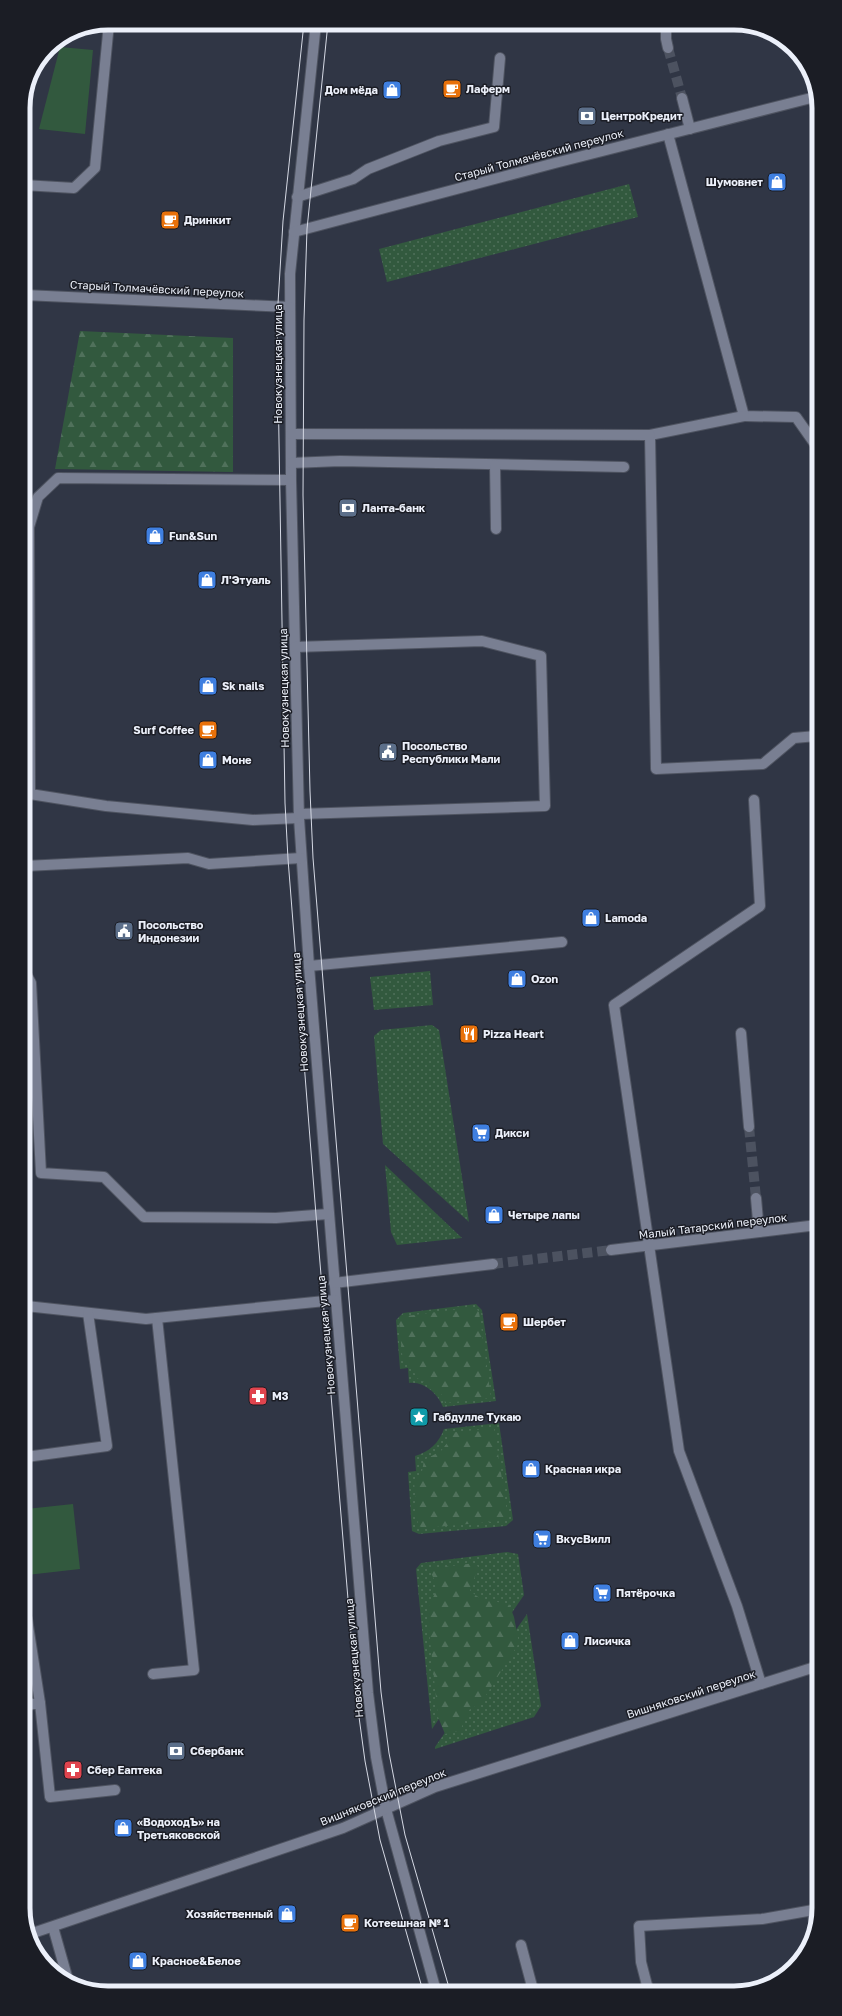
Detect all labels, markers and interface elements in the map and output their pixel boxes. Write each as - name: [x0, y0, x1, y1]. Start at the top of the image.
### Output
- cafe icon: Лаферм: [441, 78, 463, 100]
- shop icon: Дом мёда: [381, 79, 403, 101]
- place label: Лаферм: [466, 82, 510, 95]
- place label: Дом мёда: [325, 83, 378, 96]
- bank icon: ЦентроКредит: [576, 105, 598, 127]
- place label: ЦентроКредит: [601, 109, 683, 122]
- street label: Старый Толмачёвский переулок: [453, 125, 625, 183]
- shop icon: Шумовнет: [766, 171, 788, 193]
- place label: Шумовнет: [706, 175, 763, 188]
- cafe icon: Дринкит: [159, 209, 181, 231]
- place label: Дринкит: [184, 213, 232, 226]
- street label: Старый Толмачёвский переулок: [70, 277, 245, 300]
- street label: Новокузнецкая улица: [271, 304, 284, 424]
- bank icon: Ланта-банк: [337, 497, 359, 519]
- place label: Ланта-банк: [362, 501, 426, 514]
- shop icon: Fun&Sun: [144, 525, 166, 547]
- place label: Fun&Sun: [169, 529, 217, 542]
- shop icon: Л'Этуаль: [196, 569, 218, 591]
- place label: Л'Этуаль: [221, 573, 271, 586]
- street label: Новокузнецкая улица: [276, 628, 291, 748]
- shop icon: Sk nails: [197, 675, 219, 697]
- place label: Sk nails: [222, 679, 264, 692]
- cafe icon: Surf Coffee: [197, 719, 219, 741]
- place label: Surf Coffee: [133, 723, 195, 736]
- place label: Посольство Республики Мали: [402, 739, 501, 765]
- public building icon: Посольство Республики Мали: [377, 741, 399, 763]
- shop icon: Моне: [197, 749, 219, 771]
- place label: Моне: [222, 753, 252, 766]
- shop icon: Lamoda: [580, 907, 602, 929]
- place label: Lamoda: [605, 911, 647, 924]
- place label: Посольство Индонезии: [138, 918, 204, 944]
- public building icon: Посольство Индонезии: [113, 920, 135, 942]
- street label: Новокузнецкая улица: [289, 952, 310, 1072]
- shop icon: Ozon: [506, 968, 528, 990]
- place label: Ozon: [531, 972, 559, 985]
- restaurant icon: Pizza Heart: [458, 1023, 480, 1045]
- place label: Pizza Heart: [483, 1027, 545, 1040]
- supermarket icon: Дикси: [470, 1122, 492, 1144]
- place label: Дикси: [495, 1126, 529, 1139]
- shop icon: Четыре лапы: [483, 1204, 505, 1226]
- place label: Четыре лапы: [508, 1208, 580, 1221]
- street label: Малый Татарский переулок: [638, 1210, 789, 1241]
- street label: Новокузнецкая улица: [314, 1275, 337, 1395]
- cafe icon: Шербет: [498, 1311, 520, 1333]
- place label: Шербет: [523, 1315, 566, 1328]
- pharmacy icon: М3: [247, 1385, 269, 1407]
- place label: М3: [272, 1389, 289, 1402]
- place icon: Габдулле Тукаю: [408, 1406, 430, 1428]
- place label: Габдулле Тукаю: [433, 1410, 522, 1423]
- shop icon: Красная икра: [520, 1458, 542, 1480]
- place label: Красная икра: [545, 1462, 621, 1475]
- supermarket icon: ВкусВилл: [531, 1528, 553, 1550]
- place label: ВкусВилл: [556, 1532, 611, 1545]
- supermarket icon: Пятёрочка: [591, 1582, 613, 1604]
- place label: Пятёрочка: [616, 1586, 675, 1599]
- street label: Новокузнецкая улица: [342, 1598, 365, 1718]
- shop icon: Лисичка: [559, 1630, 581, 1652]
- place label: Лисичка: [584, 1634, 631, 1647]
- street label: Вишняковский переулок: [625, 1666, 757, 1721]
- bank icon: Сбербанк: [165, 1740, 187, 1762]
- place label: Сбербанк: [190, 1744, 244, 1757]
- pharmacy icon: Сбер Еаптека: [62, 1759, 84, 1781]
- place label: Сбер Еаптека: [87, 1763, 162, 1776]
- street label: Вишняковский переулок: [318, 1765, 448, 1828]
- place label: «ВодоходЪ» на Третьяковской: [137, 1815, 220, 1841]
- shop icon: «ВодоходЪ» на Третьяковской: [112, 1817, 134, 1839]
- shop icon: Хозяйственный: [276, 1903, 298, 1925]
- place label: Хозяйственный: [186, 1907, 273, 1920]
- cafe icon: Котеешная № 1: [339, 1912, 361, 1934]
- place label: Котеешная № 1: [364, 1916, 449, 1929]
- shop icon: Красное&Белое: [127, 1950, 149, 1972]
- place label: Красное&Белое: [152, 1954, 241, 1967]

